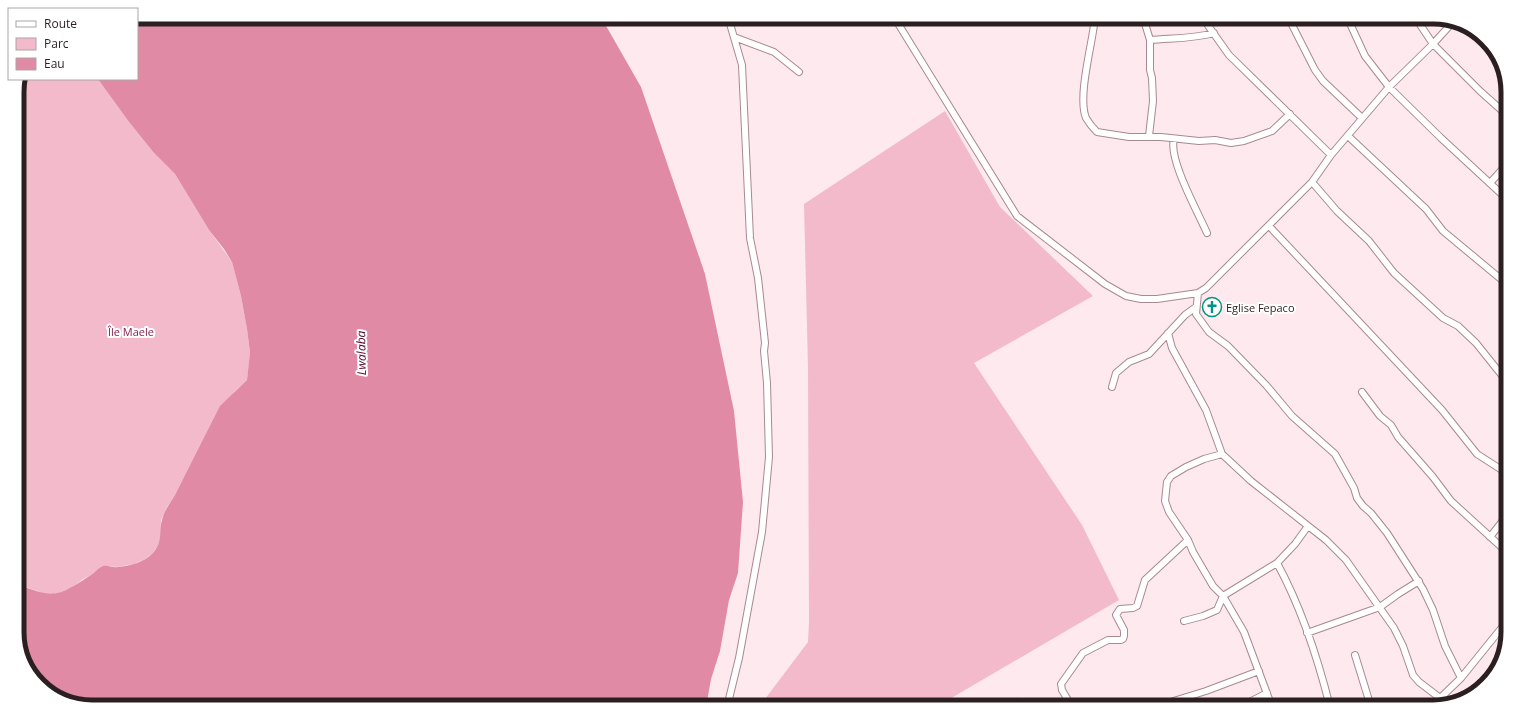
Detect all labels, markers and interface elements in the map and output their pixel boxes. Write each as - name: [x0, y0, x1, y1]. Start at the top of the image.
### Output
- legend: [8, 8, 138, 80]
- text: Route: [44, 15, 77, 32]
- text: Parc: [44, 35, 69, 52]
- text: Eau: [44, 55, 65, 72]
- church icon: Eglise Fepaco: [1201, 296, 1223, 318]
- place label: Eglise Fepaco: [1226, 300, 1295, 315]
- park label: Île Maele: [107, 324, 154, 339]
- water label: Lwalaba: [352, 330, 370, 375]

